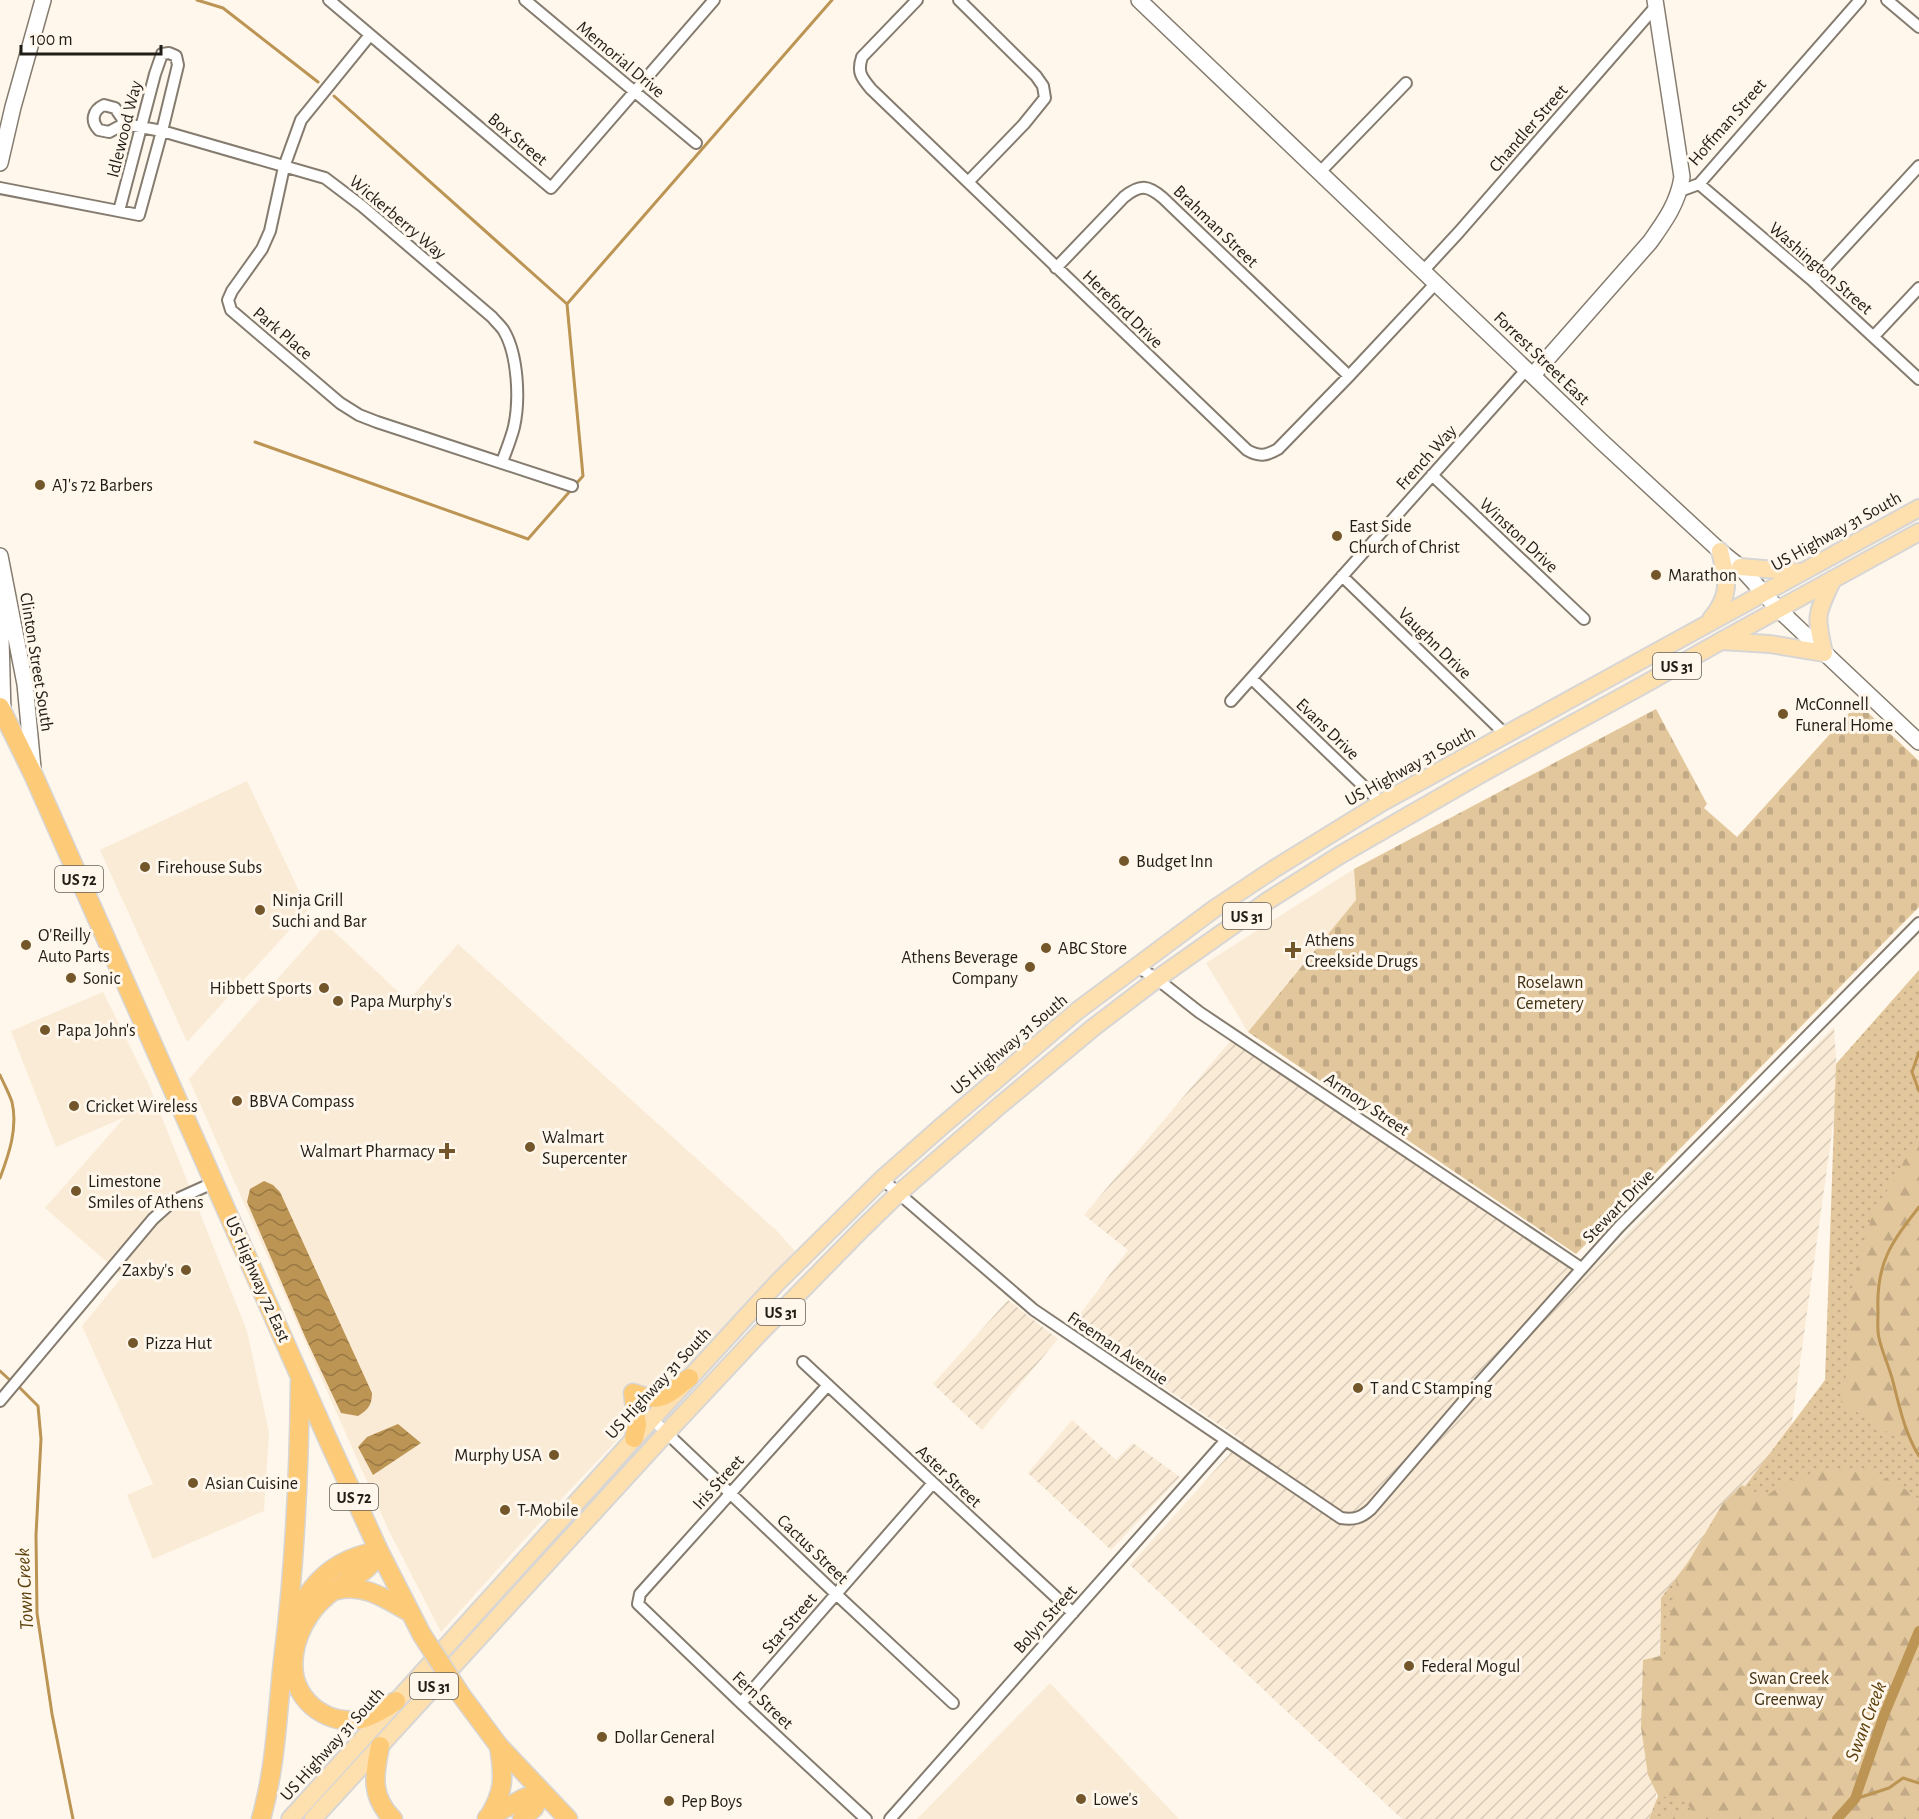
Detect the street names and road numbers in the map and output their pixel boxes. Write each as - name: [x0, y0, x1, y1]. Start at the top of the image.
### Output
- street label: Memorial Drive: [573, 18, 668, 102]
- street label: Hoffman Street: [1685, 76, 1770, 170]
- street label: Idlewood Way: [104, 79, 146, 180]
- street label: Chandler Street: [1486, 81, 1572, 176]
- street label: Box Street: [484, 110, 551, 170]
- street label: Wickerberry Way: [345, 172, 449, 264]
- street label: Brahman Street: [1170, 182, 1261, 271]
- street label: Washington Street: [1765, 219, 1876, 319]
- street label: Hereford Drive: [1079, 267, 1166, 352]
- street label: Park Place: [249, 304, 315, 364]
- street label: Forrest Street East: [1490, 309, 1593, 409]
- street label: French Way: [1393, 421, 1461, 494]
- street label: US Highway 31 South: [1768, 489, 1905, 575]
- street label: Winston Drive: [1476, 495, 1561, 576]
- street label: Clinton Street South: [16, 591, 56, 733]
- street label: Vaughn Drive: [1394, 604, 1474, 683]
- road number: US 31: [1653, 653, 1701, 679]
- street label: Evans Drive: [1292, 695, 1362, 764]
- street label: US Highway 31 South: [1342, 724, 1479, 810]
- road number: US 72: [55, 866, 103, 892]
- road number: US 31: [1223, 903, 1271, 929]
- street label: US Highway 31 South: [948, 991, 1071, 1098]
- street label: Armory Street: [1321, 1070, 1412, 1140]
- street label: Stewart Drive: [1580, 1167, 1658, 1247]
- street label: US Highway 72 East: [221, 1214, 293, 1345]
- road number: US 31: [757, 1299, 805, 1325]
- street label: Freeman Avenue: [1064, 1309, 1171, 1389]
- street label: US Highway 31 South: [602, 1324, 715, 1443]
- street label: Aster Street: [912, 1442, 985, 1511]
- street label: Iris Street: [690, 1452, 748, 1514]
- road number: US 72: [330, 1484, 378, 1510]
- street label: Cactus Street: [773, 1511, 852, 1588]
- street label: Bolyn Street: [1011, 1582, 1081, 1657]
- street label: Star Street: [759, 1590, 821, 1657]
- street label: Fern Street: [728, 1668, 796, 1733]
- road number: US 31: [410, 1673, 458, 1699]
- street label: US Highway 31 South: [277, 1685, 388, 1805]

